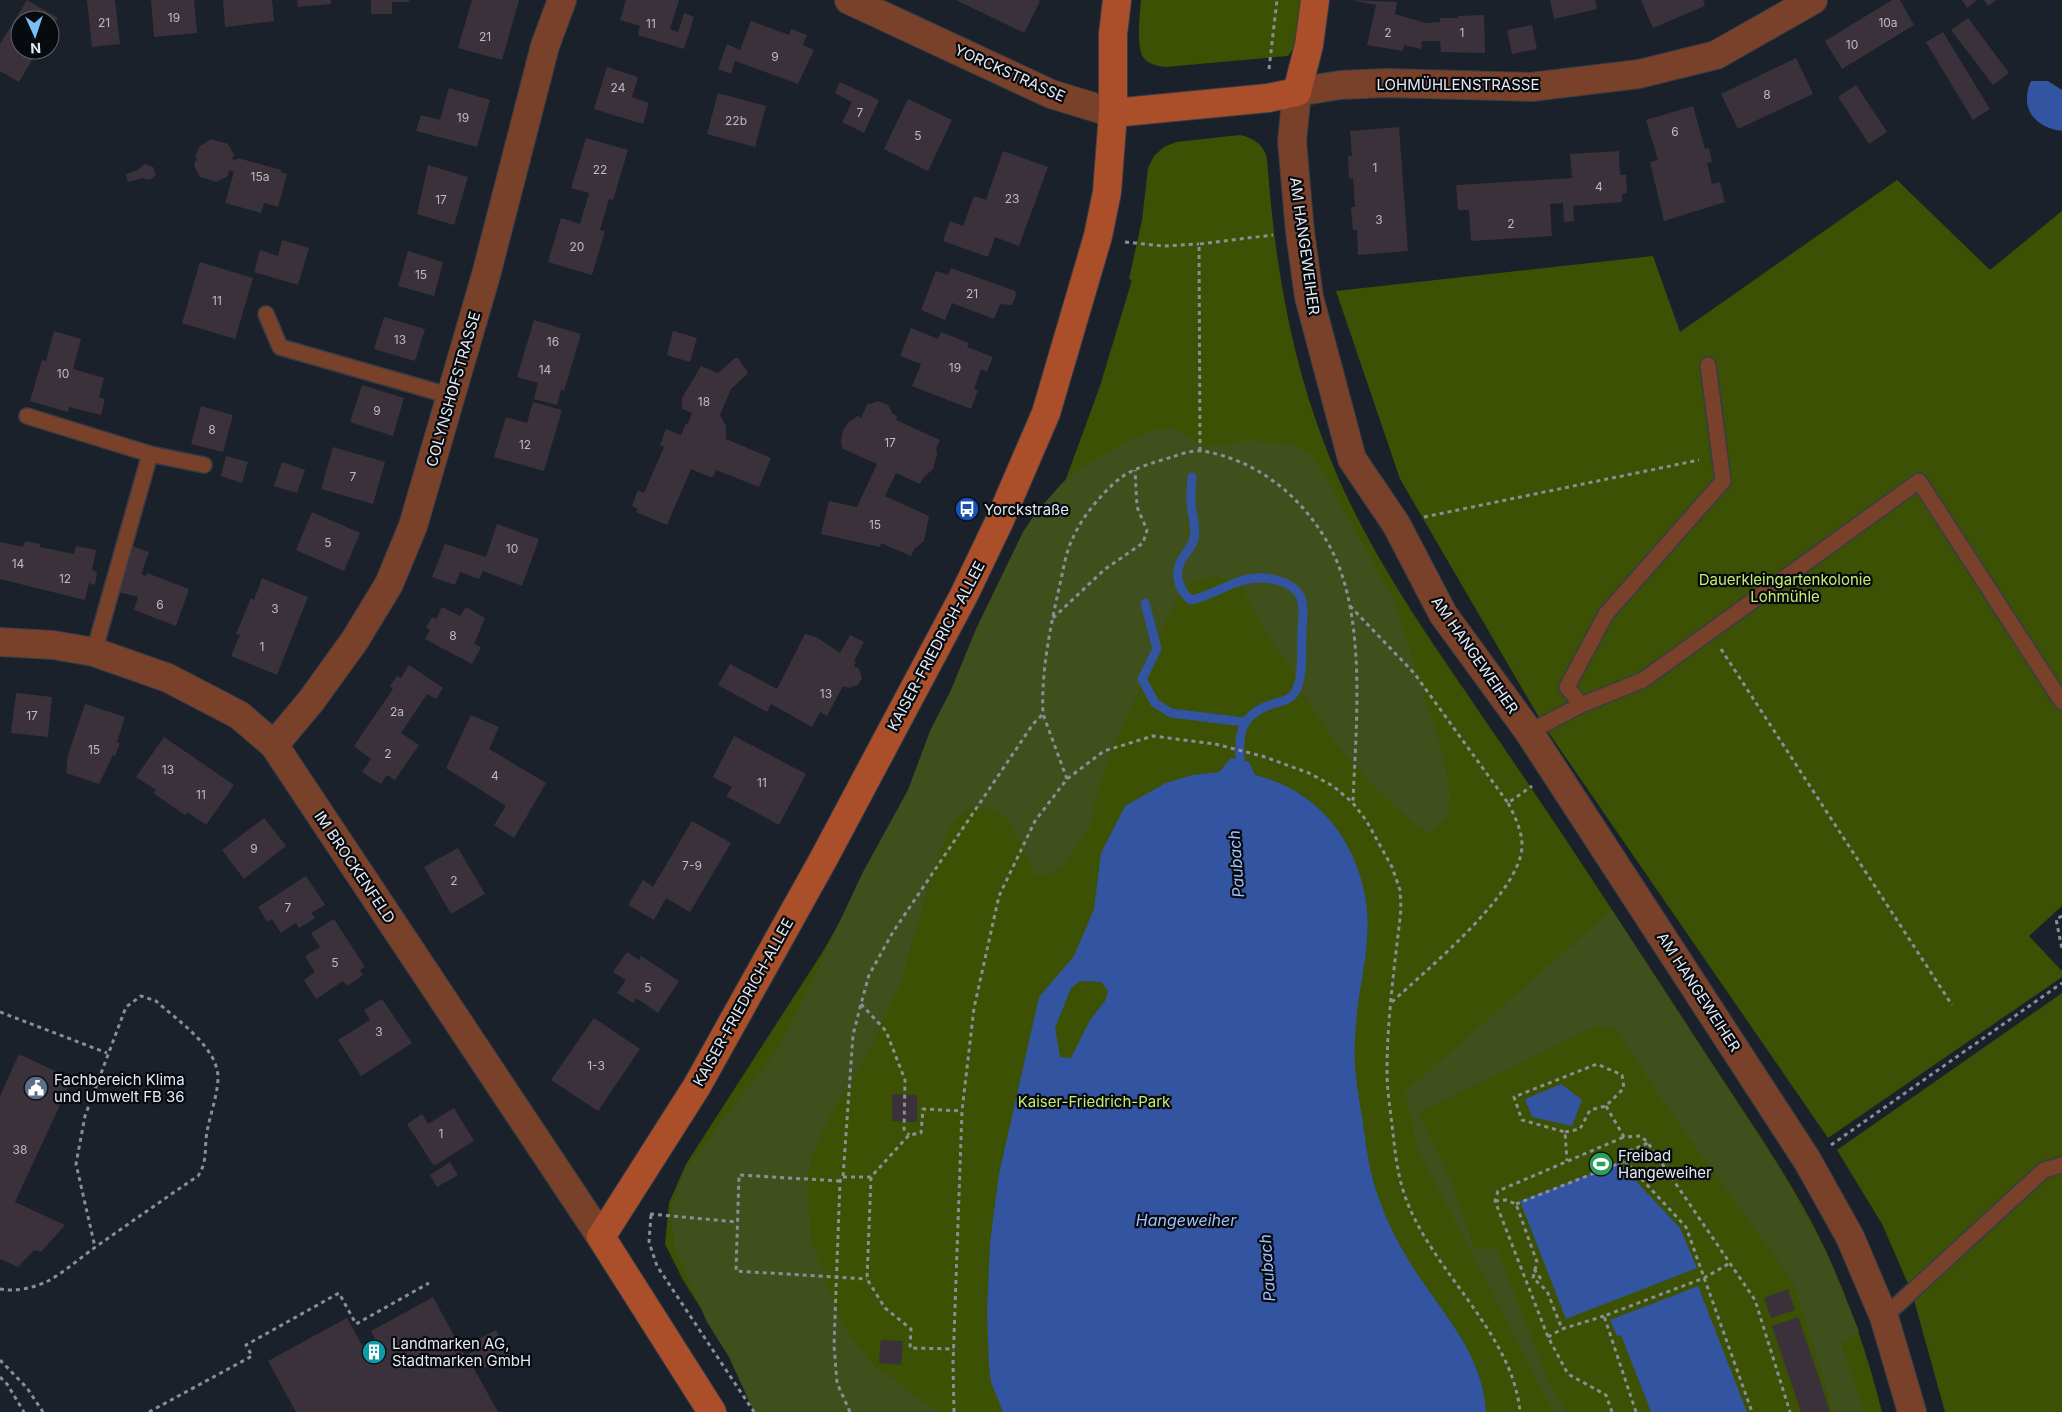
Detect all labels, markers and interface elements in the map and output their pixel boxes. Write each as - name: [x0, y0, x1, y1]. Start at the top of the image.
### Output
- north arrow: [10, 10, 60, 60]
- house number: 19: [168, 10, 180, 25]
- house number: 21: [98, 15, 110, 30]
- house number: 10a: [1878, 15, 1898, 30]
- house number: 11: [646, 16, 656, 31]
- house number: 2: [1384, 25, 1392, 40]
- house number: 1: [1460, 25, 1464, 40]
- house number: 21: [479, 29, 491, 44]
- house number: 10: [1846, 37, 1858, 52]
- text: N: [30, 40, 41, 57]
- street label: YORCKSTRASSE: [952, 40, 1068, 106]
- house number: 9: [771, 49, 779, 64]
- street label: LOHMÜHLENSTRASSE: [1377, 75, 1539, 94]
- house number: 24: [611, 80, 626, 95]
- house number: 8: [1763, 87, 1771, 102]
- house number: 7: [857, 105, 864, 120]
- house number: 19: [457, 110, 469, 125]
- house number: 22b: [725, 113, 747, 128]
- house number: 6: [1671, 124, 1679, 139]
- house number: 5: [914, 128, 922, 143]
- house number: 1: [1373, 160, 1377, 175]
- house number: 22: [593, 162, 607, 177]
- house number: 15a: [251, 169, 269, 184]
- street label: AM HANGEWEIHER: [1286, 176, 1324, 316]
- house number: 4: [1595, 179, 1603, 194]
- house number: 23: [1005, 191, 1019, 206]
- house number: 17: [435, 192, 447, 207]
- house number: 3: [1375, 212, 1383, 227]
- house number: 2: [1507, 216, 1515, 231]
- house number: 20: [570, 239, 584, 254]
- house number: 15: [415, 267, 427, 282]
- house number: 21: [966, 286, 978, 301]
- house number: 11: [212, 293, 222, 308]
- street label: COLYNSHOFSTRASSE: [422, 309, 484, 469]
- house number: 13: [394, 332, 406, 347]
- house number: 16: [547, 334, 559, 349]
- house number: 19: [949, 360, 961, 375]
- house number: 14: [539, 362, 552, 377]
- house number: 10: [57, 366, 69, 381]
- house number: 18: [698, 394, 710, 409]
- house number: 9: [373, 403, 381, 418]
- house number: 8: [208, 422, 216, 437]
- house number: 17: [884, 435, 896, 450]
- house number: 12: [519, 437, 531, 452]
- house number: 7: [350, 469, 357, 484]
- bus stop icon: Yorckstraße: [954, 496, 980, 522]
- place label: Yorckstraße: [984, 500, 1069, 519]
- house number: 15: [869, 517, 881, 532]
- house number: 5: [324, 535, 332, 550]
- house number: 10: [506, 541, 518, 556]
- house number: 14: [12, 556, 25, 571]
- street label: KAISER-FRIEDRICH-ALLEE: [883, 558, 989, 734]
- park label: Dauerkleingartenkolonie Lohmühle: [1699, 570, 1871, 606]
- house number: 12: [59, 571, 71, 586]
- street label: AM HANGEWEIHER: [1427, 593, 1523, 718]
- house number: 6: [156, 597, 164, 612]
- house number: 3: [271, 601, 279, 616]
- house number: 8: [449, 628, 457, 643]
- house number: 1: [260, 639, 264, 654]
- house number: 13: [820, 686, 832, 701]
- house number: 2a: [390, 704, 404, 719]
- house number: 17: [26, 708, 38, 723]
- house number: 15: [88, 742, 100, 757]
- house number: 2: [384, 746, 392, 761]
- house number: 13: [162, 762, 174, 777]
- house number: 4: [491, 768, 499, 783]
- house number: 11: [757, 775, 767, 790]
- house number: 11: [196, 787, 206, 802]
- street label: IM BROCKENFELD: [310, 807, 400, 927]
- water label: Paubach: [1224, 830, 1248, 898]
- house number: 9: [250, 841, 258, 856]
- house number: 7-9: [682, 858, 702, 873]
- house number: 2: [450, 873, 458, 888]
- house number: 7: [285, 900, 292, 915]
- street label: KAISER-FRIEDRICH-ALLEE: [689, 914, 797, 1090]
- street label: AM HANGEWEIHER: [1653, 929, 1745, 1056]
- house number: 5: [331, 955, 339, 970]
- house number: 5: [644, 980, 652, 995]
- house number: 3: [375, 1024, 383, 1039]
- house number: 1-3: [587, 1058, 605, 1073]
- place label: Fachbereich Klima und Umwelt FB 36: [54, 1070, 185, 1106]
- public building icon: Fachbereich Klima und Umwelt FB 36: [23, 1075, 49, 1101]
- park label: Kaiser-Friedrich-Park: [1018, 1092, 1171, 1111]
- house number: 1: [439, 1126, 443, 1141]
- house number: 38: [13, 1142, 27, 1157]
- place label: Freibad Hangeweiher: [1618, 1146, 1712, 1182]
- sports icon: Freibad Hangeweiher: [1588, 1151, 1614, 1177]
- water label: Hangeweiher: [1136, 1210, 1237, 1230]
- water label: Paubach: [1255, 1234, 1279, 1302]
- place label: Landmarken AG, Stadtmarken GmbH: [392, 1334, 531, 1370]
- building icon: Landmarken AG, Stadtmarken GmbH: [361, 1339, 387, 1365]

